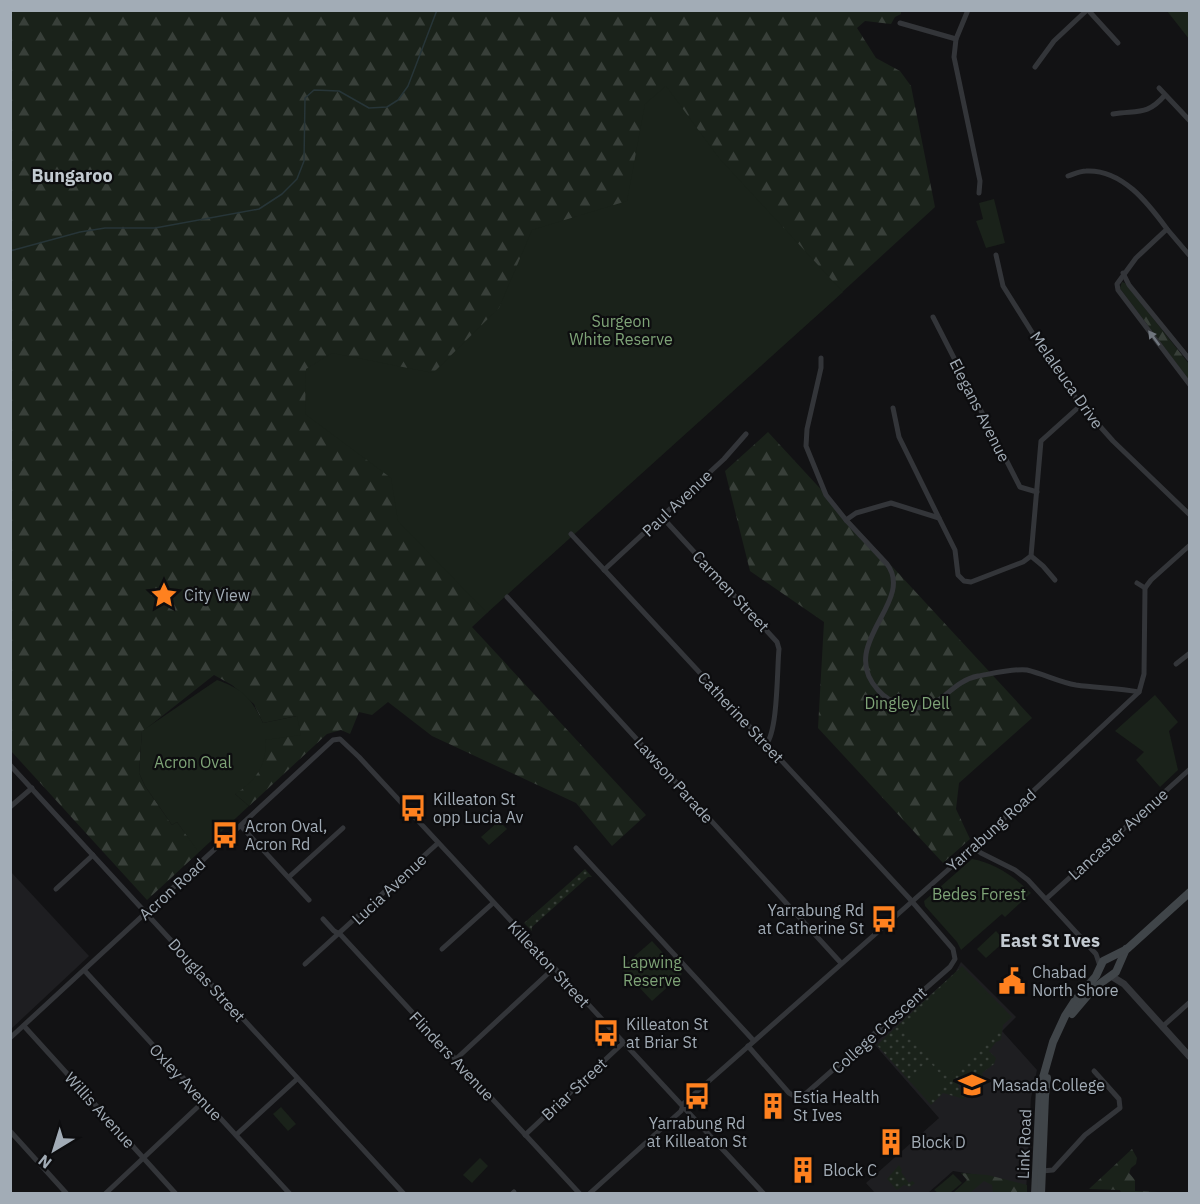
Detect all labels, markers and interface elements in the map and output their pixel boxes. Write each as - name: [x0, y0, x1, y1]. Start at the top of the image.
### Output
- district label: Bungaroo: [31, 164, 113, 187]
- park label: Surgeon White Reserve: [569, 311, 673, 349]
- street label: Melaleuca Drive: [1026, 327, 1108, 433]
- one-way arrow: [1148, 331, 1160, 347]
- street label: Elegans Avenue: [945, 355, 1015, 465]
- street label: Paul Avenue: [638, 465, 716, 541]
- street label: Carmen Street: [688, 546, 774, 636]
- place icon: City View: [149, 580, 179, 610]
- place label: City View: [184, 585, 250, 605]
- street label: Catherine Street: [694, 667, 788, 767]
- park label: Dingley Dell: [864, 693, 950, 713]
- street label: Lawson Parade: [630, 733, 718, 827]
- park label: Acron Oval: [154, 752, 232, 772]
- street label: Yarrabung Road: [942, 784, 1040, 876]
- street label: Lancaster Avenue: [1064, 784, 1172, 884]
- place label: Killeaton St opp Lucia Av: [433, 789, 524, 827]
- bus stop icon: Killeaton St opp Lucia Av: [398, 793, 428, 823]
- place label: Acron Oval, Acron Rd: [245, 816, 327, 854]
- bus stop icon: Acron Oval, Acron Rd: [210, 820, 240, 850]
- street label: Lucia Avenue: [348, 849, 431, 929]
- street label: Acron Road: [135, 854, 209, 924]
- park label: Bedes Forest: [932, 884, 1026, 904]
- place label: Yarrabung Rd at Catherine St: [758, 900, 864, 938]
- bus stop icon: Yarrabung Rd at Catherine St: [869, 904, 899, 934]
- street label: Killeaton Street: [504, 916, 594, 1012]
- district label: East St Ives: [1000, 929, 1100, 952]
- street label: Douglas Street: [164, 934, 250, 1026]
- park label: Lapwing Reserve: [622, 952, 682, 990]
- place label: Chabad North Shore: [1032, 962, 1119, 1000]
- public building icon: Chabad North Shore: [997, 966, 1027, 996]
- street label: College Crescent: [827, 982, 931, 1078]
- street label: Flinders Avenue: [405, 1007, 499, 1105]
- place label: Killeaton St at Briar St: [626, 1014, 708, 1052]
- bus stop icon: Killeaton St at Briar St: [591, 1018, 621, 1048]
- street label: Oxley Avenue: [145, 1039, 227, 1125]
- street label: Briar Street: [537, 1054, 611, 1124]
- street label: Willis Avenue: [60, 1068, 140, 1152]
- school or university icon: Masada College: [957, 1070, 987, 1100]
- place label: Masada College: [992, 1075, 1105, 1095]
- bus stop icon: Yarrabung Rd at Killeaton St: [682, 1081, 712, 1111]
- place label: Estia Health St Ives: [793, 1087, 880, 1125]
- building icon: Estia Health St Ives: [758, 1091, 788, 1121]
- street label: Link Road: [1013, 1109, 1035, 1179]
- place label: Yarrabung Rd at Killeaton St: [647, 1113, 747, 1151]
- north arrow: [24, 1120, 84, 1180]
- building icon: Block D: [876, 1127, 906, 1157]
- place label: Block D: [911, 1132, 966, 1152]
- text: N: [34, 1150, 55, 1173]
- building icon: Block C: [788, 1155, 818, 1185]
- place label: Block C: [823, 1160, 877, 1180]

